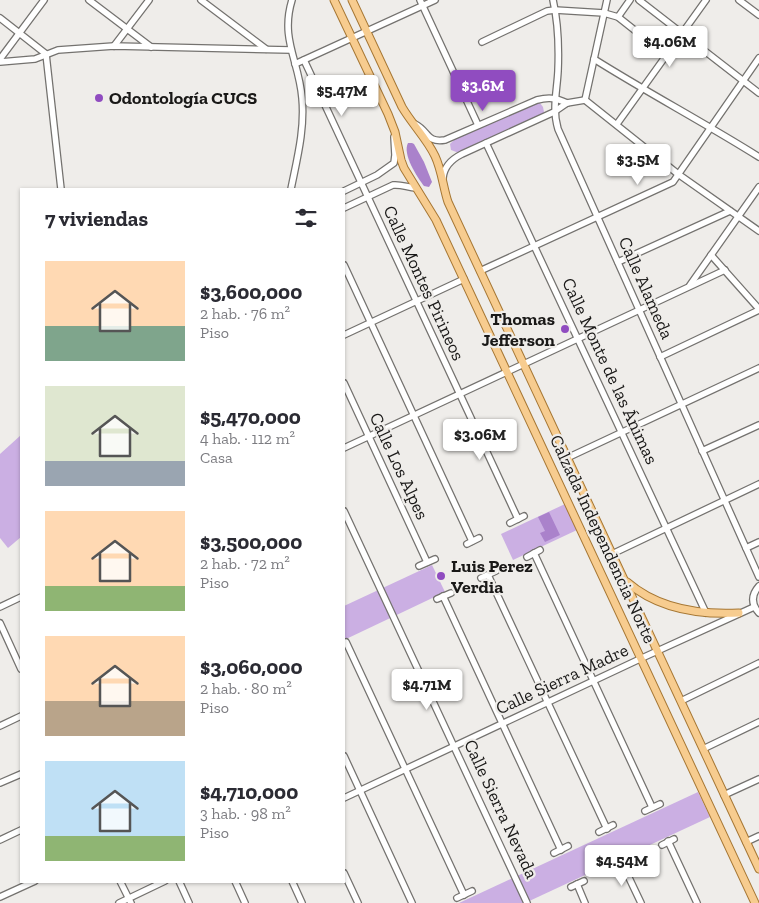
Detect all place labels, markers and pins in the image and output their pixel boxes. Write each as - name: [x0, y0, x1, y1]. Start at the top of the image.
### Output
- pin: $4.06M: [629, 26, 711, 68]
- pin: $3.6M: [448, 70, 518, 112]
- pin: $5.47M: [301, 74, 383, 117]
- place label: Odontología CUCS: [109, 87, 257, 109]
- marker: Odontología CUCS: [93, 92, 105, 104]
- pin: $3.5M: [603, 144, 673, 186]
- place label: Thomas Jefferson: [482, 308, 555, 351]
- marker: Thomas Jefferson: [559, 323, 571, 335]
- pin: $3.06M: [439, 418, 521, 461]
- place label: Luis Perez Verdia: [451, 555, 533, 598]
- marker: Luis Perez Verdia: [435, 570, 447, 582]
- pin: $4.71M: [386, 668, 468, 711]
- pin: $4.54M: [581, 844, 663, 887]

